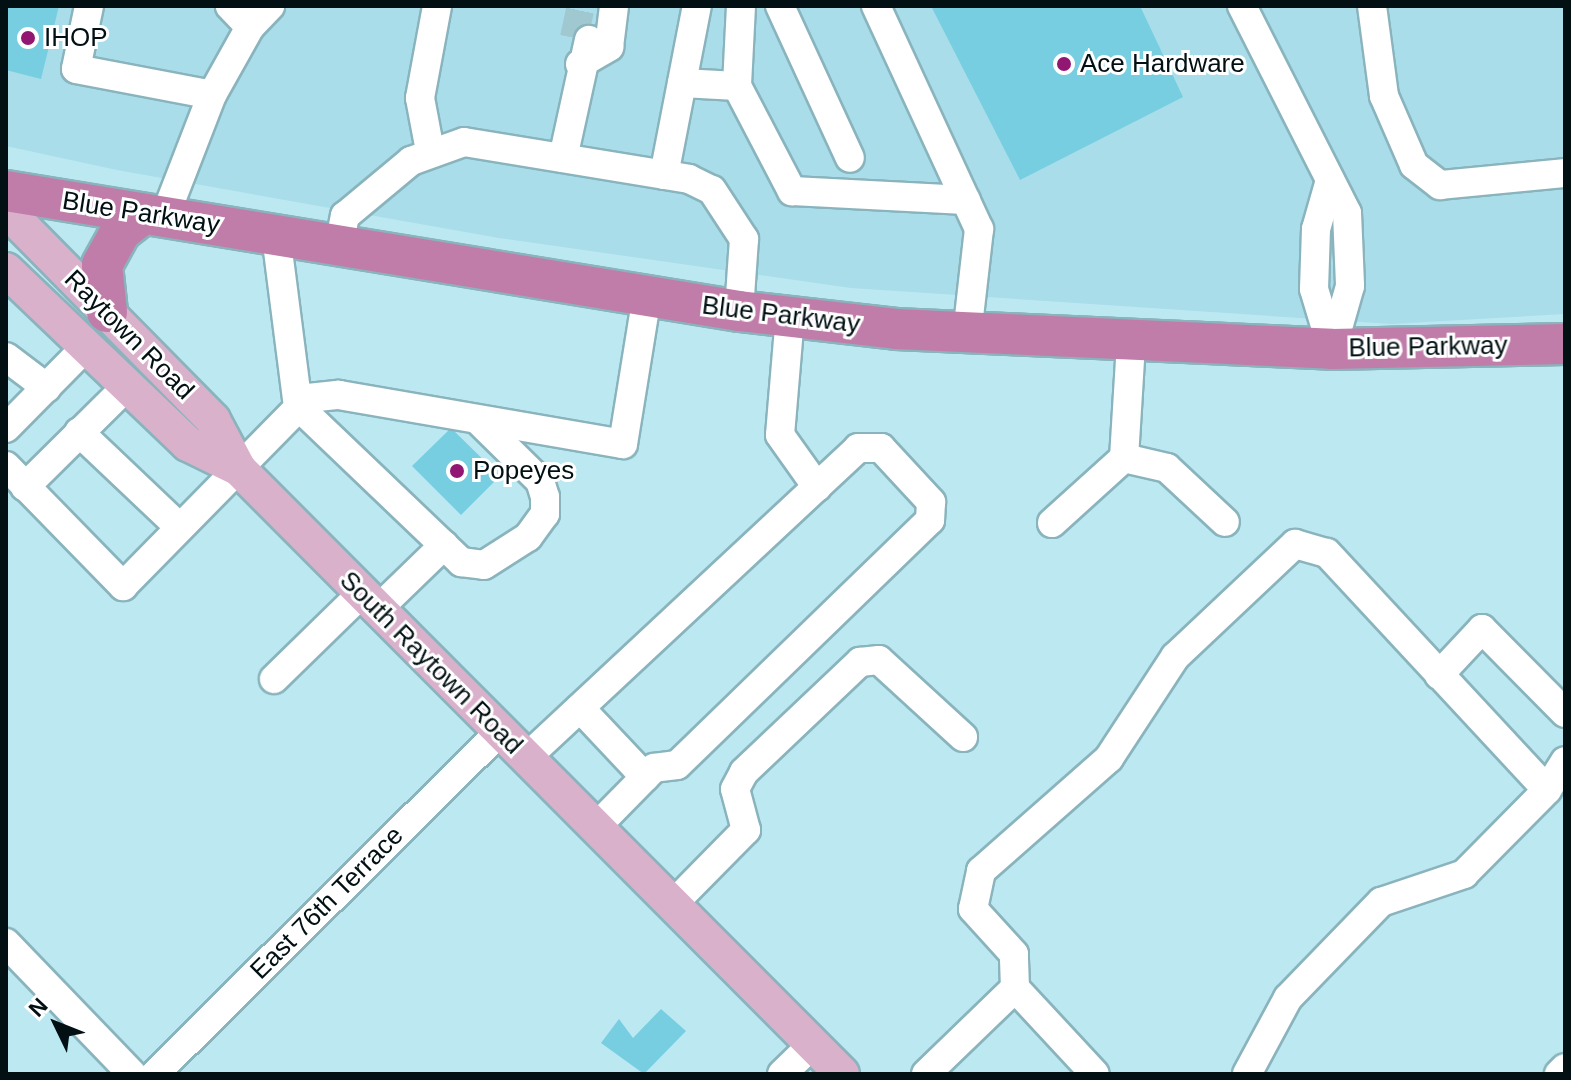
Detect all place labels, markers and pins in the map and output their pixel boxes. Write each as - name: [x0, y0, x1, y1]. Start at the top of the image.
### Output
- place label: IHOP: [44, 22, 108, 54]
- marker: IHOP: [19, 29, 37, 47]
- place label: Ace Hardware: [1080, 48, 1245, 80]
- marker: Ace Hardware: [1055, 55, 1073, 73]
- place label: Popeyes: [473, 455, 574, 487]
- marker: Popeyes: [448, 462, 466, 480]

